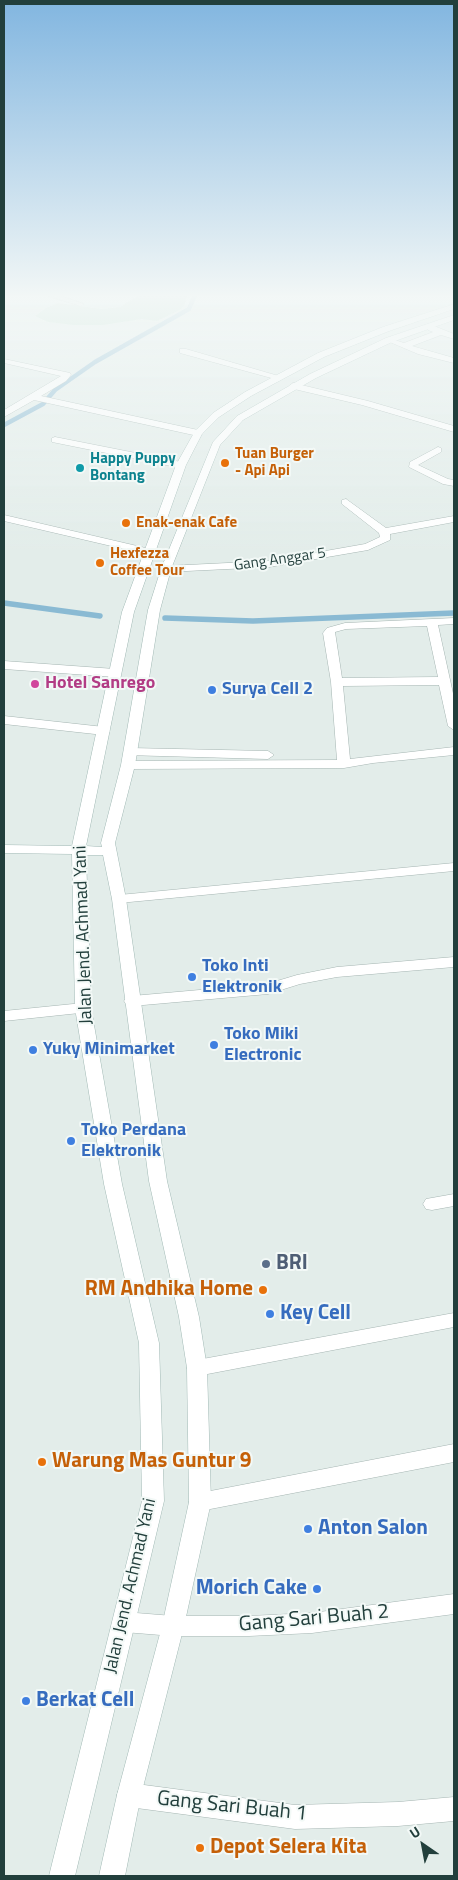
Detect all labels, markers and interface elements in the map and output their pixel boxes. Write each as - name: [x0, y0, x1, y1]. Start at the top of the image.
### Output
- place label: Tuan Burger - Api Api: [235, 445, 314, 480]
- place label: Happy Puppy Bontang: [90, 450, 176, 485]
- marker: Tuan Burger - Api Api: [219, 457, 231, 469]
- marker: Happy Puppy Bontang: [74, 462, 86, 474]
- place label: Enak-enak Cafe: [136, 514, 237, 532]
- marker: Enak-enak Cafe: [120, 517, 132, 529]
- place label: Hexfezza Coffee Tour: [110, 545, 184, 580]
- street label: Gang Anggar 5: [233, 545, 327, 575]
- marker: Hexfezza Coffee Tour: [94, 557, 106, 569]
- place label: Hotel Sanrego: [45, 673, 155, 695]
- marker: Hotel Sanrego: [29, 678, 41, 690]
- place label: Surya Cell 2: [222, 679, 313, 701]
- marker: Surya Cell 2: [206, 684, 218, 696]
- street label: Jalan Jend. Achmad Yani: [70, 845, 98, 1025]
- place label: Toko Inti Elektronik: [202, 956, 282, 999]
- marker: Toko Inti Elektronik: [186, 971, 198, 983]
- place label: Toko Miki Electronic: [224, 1024, 301, 1066]
- place label: Yuky Minimarket: [43, 1039, 175, 1061]
- marker: Toko Miki Electronic: [208, 1039, 220, 1051]
- marker: Yuky Minimarket: [27, 1044, 39, 1056]
- place label: Toko Perdana Elektronik: [81, 1120, 186, 1162]
- marker: Toko Perdana Elektronik: [65, 1135, 77, 1147]
- place label: BRI: [276, 1251, 308, 1277]
- marker: BRI: [260, 1258, 272, 1270]
- place label: RM Andhika Home: [85, 1277, 253, 1303]
- marker: RM Andhika Home: [257, 1284, 269, 1296]
- place label: Key Cell: [280, 1301, 351, 1327]
- marker: Key Cell: [264, 1308, 276, 1320]
- place label: Warung Mas Guntur 9: [52, 1449, 252, 1475]
- marker: Warung Mas Guntur 9: [36, 1456, 48, 1468]
- street label: Jalan Jend. Achmad Yani: [100, 1496, 162, 1676]
- place label: Anton Salon: [318, 1516, 428, 1542]
- marker: Anton Salon: [302, 1523, 314, 1535]
- place label: Morich Cake: [196, 1576, 307, 1602]
- marker: Morich Cake: [311, 1583, 323, 1595]
- street label: Gang Sari Buah 2: [238, 1600, 390, 1638]
- place label: Berkat Cell: [36, 1688, 134, 1714]
- marker: Berkat Cell: [20, 1695, 32, 1707]
- street label: Gang Sari Buah 1: [156, 1787, 308, 1827]
- north arrow: [398, 1820, 448, 1870]
- text: U: [405, 1821, 424, 1843]
- place label: Depot Selera Kita: [210, 1835, 367, 1861]
- marker: Depot Selera Kita: [194, 1842, 206, 1854]

